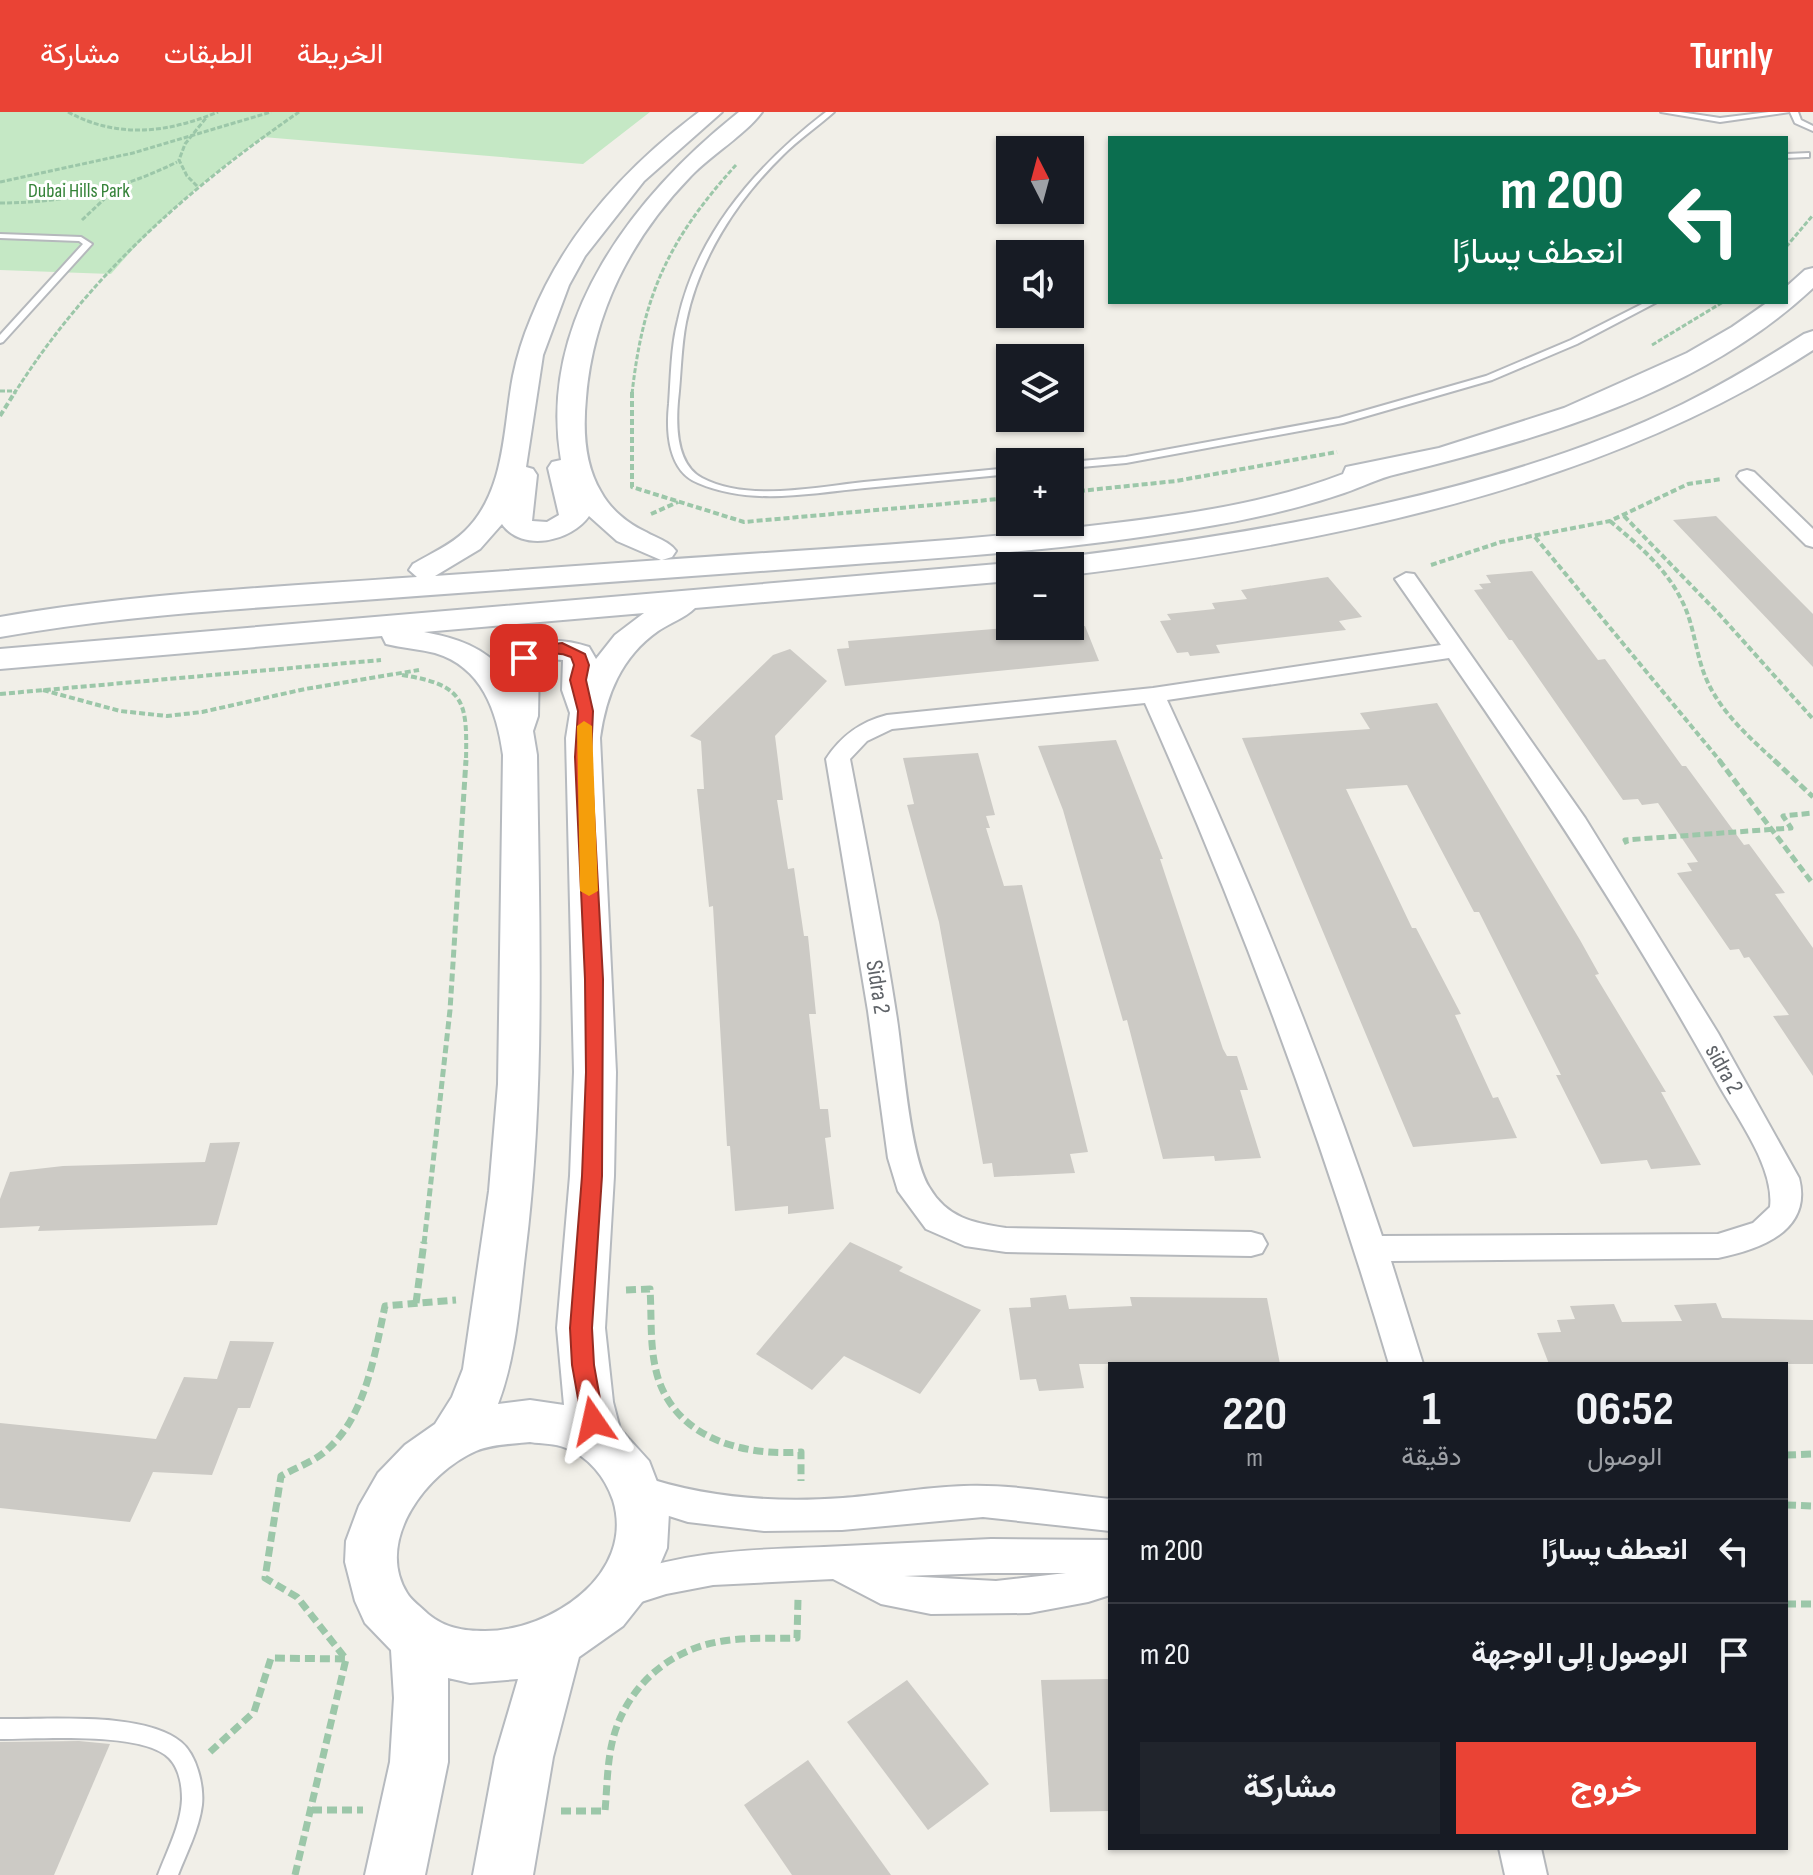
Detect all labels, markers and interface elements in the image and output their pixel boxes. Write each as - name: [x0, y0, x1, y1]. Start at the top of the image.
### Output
- text: Turnly: [1690, 34, 1773, 79]
- text: مشاركة: [40, 38, 120, 71]
- text: الطبقات: [164, 38, 253, 71]
- text: الخريطة: [297, 38, 383, 71]
- north arrow: [996, 136, 1084, 224]
- map controls: [996, 136, 1084, 640]
- text: 200 m: [1500, 158, 1624, 225]
- icon: left: [1652, 168, 1756, 272]
- park label: Dubai Hills Park: [28, 179, 130, 203]
- text: انعطف يسارًا: [1452, 231, 1624, 274]
- button: sound: [996, 240, 1084, 328]
- button: layers: [996, 344, 1084, 432]
- button: +: [996, 448, 1084, 536]
- button: −: [996, 552, 1084, 640]
- pin: [490, 624, 558, 692]
- icon: arrive: [502, 636, 546, 680]
- street label: Sidra 2: [859, 958, 897, 1016]
- street label: sidra 2: [1699, 1039, 1749, 1099]
- position arrow: [551, 1379, 635, 1463]
- text: 1: [1422, 1381, 1441, 1438]
- text: 06:52: [1576, 1381, 1674, 1438]
- text: 220: [1222, 1386, 1287, 1443]
- text: دقيقة: [1401, 1442, 1461, 1473]
- text: الوصول: [1587, 1442, 1662, 1473]
- text: m: [1246, 1443, 1263, 1474]
- icon: left: [1712, 1529, 1756, 1573]
- text: انعطف يسارًا: [1541, 1532, 1688, 1568]
- text: 200 m: [1140, 1533, 1203, 1569]
- icon: arrive: [1712, 1633, 1756, 1677]
- text: الوصول إلى الوجهة: [1471, 1636, 1688, 1672]
- text: 20 m: [1140, 1637, 1190, 1673]
- button: مشاركة: [1140, 1742, 1440, 1834]
- button: خروج: [1456, 1742, 1756, 1834]

